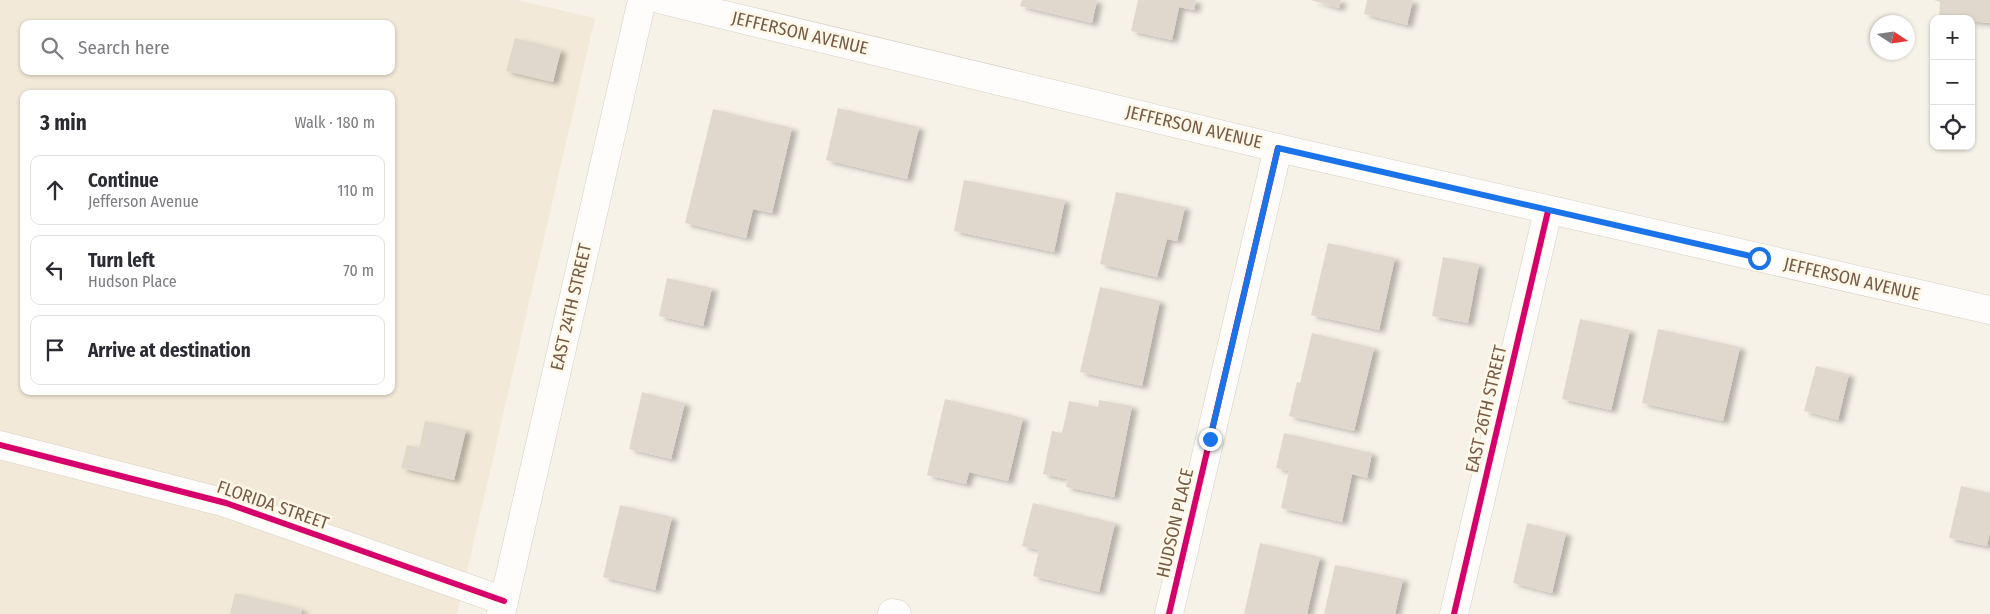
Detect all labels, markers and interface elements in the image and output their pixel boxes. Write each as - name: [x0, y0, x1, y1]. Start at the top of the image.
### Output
- street label: JEFFERSON AVENUE: [730, 7, 870, 59]
- north arrow: [1870, 15, 1915, 60]
- map controls: [1930, 15, 1975, 150]
- button: +: [1930, 15, 1975, 60]
- search box: [20, 20, 395, 75]
- icon: search: [38, 34, 66, 62]
- text: Search here: [78, 36, 170, 59]
- button: −: [1930, 60, 1975, 105]
- street label: JEFFERSON AVENUE: [1124, 101, 1264, 153]
- button: locate: [1930, 105, 1975, 150]
- text: 3 min: [40, 110, 87, 136]
- text: Walk · 180 m: [295, 113, 375, 132]
- text: Continue: [88, 169, 159, 192]
- icon: ahead: [41, 176, 69, 204]
- text: 110 m: [337, 181, 374, 200]
- text: Jefferson Avenue: [88, 192, 199, 211]
- street label: EAST 24TH STREET: [546, 241, 596, 373]
- route start: [1748, 247, 1771, 270]
- text: Turn left: [88, 249, 155, 272]
- street label: JEFFERSON AVENUE: [1782, 253, 1922, 305]
- icon: left: [41, 256, 69, 284]
- text: 70 m: [343, 261, 374, 280]
- text: Hudson Place: [88, 272, 177, 291]
- icon: arrive: [41, 336, 69, 364]
- text: Arrive at destination: [88, 339, 251, 362]
- street label: EAST 26TH STREET: [1461, 342, 1512, 475]
- route end: [1199, 428, 1222, 451]
- street label: HUDSON PLACE: [1152, 466, 1198, 580]
- street label: FLORIDA STREET: [214, 476, 332, 535]

